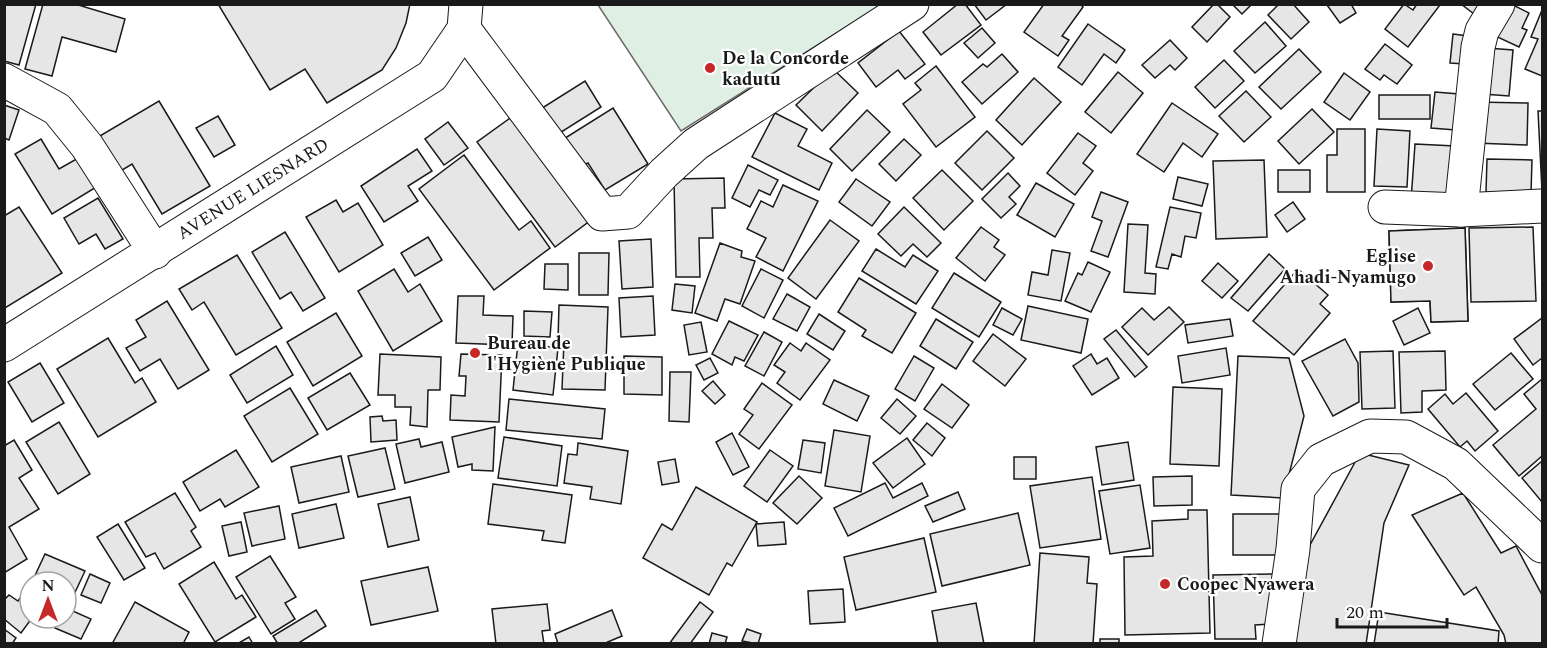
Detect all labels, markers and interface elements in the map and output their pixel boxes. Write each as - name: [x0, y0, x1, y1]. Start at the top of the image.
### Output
- place label: De la Concorde kadutu: [722, 45, 849, 93]
- marker: De la Concorde kadutu: [703, 61, 717, 75]
- street label: AVENUE LIESNARD: [172, 131, 334, 247]
- place label: Eglise Ahadi-Nyamugo: [1280, 243, 1416, 291]
- marker: Eglise Ahadi-Nyamugo: [1421, 259, 1435, 273]
- place label: Bureau de l'Hygiène Publique: [487, 330, 646, 378]
- marker: Bureau de l'Hygiène Publique: [468, 346, 482, 360]
- north arrow: [18, 570, 78, 630]
- place label: Coopec Nyawera: [1177, 571, 1315, 598]
- text: N: [41, 574, 55, 598]
- marker: Coopec Nyawera: [1158, 577, 1172, 591]
- scale bar: [1337, 591, 1446, 629]
- text: 20 m: [1346, 599, 1384, 626]

